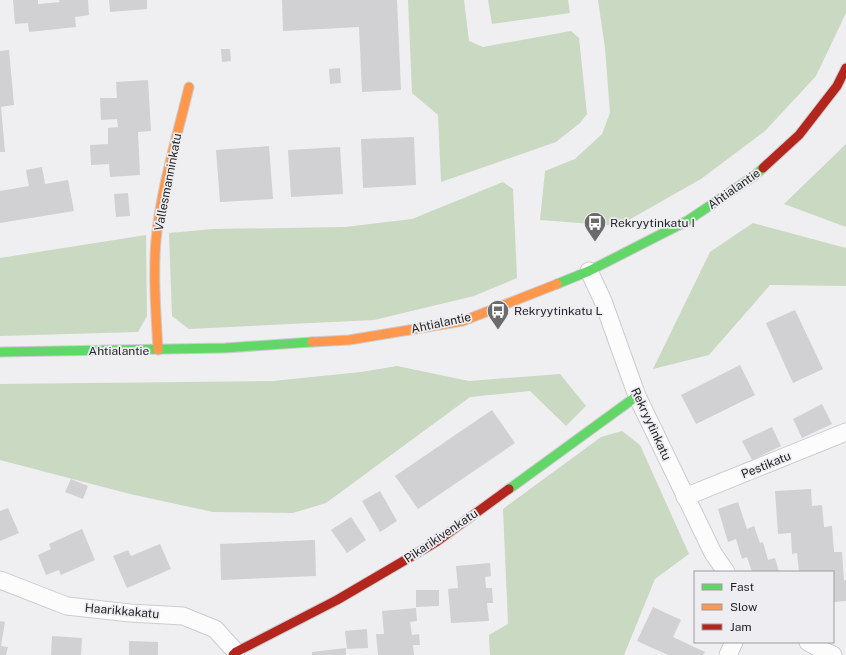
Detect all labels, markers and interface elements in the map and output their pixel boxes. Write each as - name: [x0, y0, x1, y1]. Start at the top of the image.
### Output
- street label: Vallesmanninkatu: [152, 132, 184, 232]
- street label: Ahtialantie: [705, 166, 763, 212]
- bus stop icon: Rekryytinkatu I: [582, 210, 608, 243]
- place label: Rekryytinkatu I: [610, 216, 695, 230]
- bus stop icon: Rekryytinkatu L: [485, 298, 511, 331]
- place label: Rekryytinkatu L: [514, 304, 602, 318]
- street label: Ahtialantie: [410, 310, 472, 336]
- street label: Ahtialantie: [89, 344, 150, 358]
- street label: Rekryytinkatu: [628, 385, 674, 463]
- street label: Pestikatu: [739, 449, 793, 481]
- street label: Pikarikivenkatu: [402, 506, 480, 566]
- legend: [694, 571, 834, 643]
- text: Fast: [730, 580, 755, 594]
- text: Slow: [730, 600, 758, 614]
- street label: Haarikkakatu: [84, 601, 160, 621]
- text: Jam: [730, 620, 752, 634]

